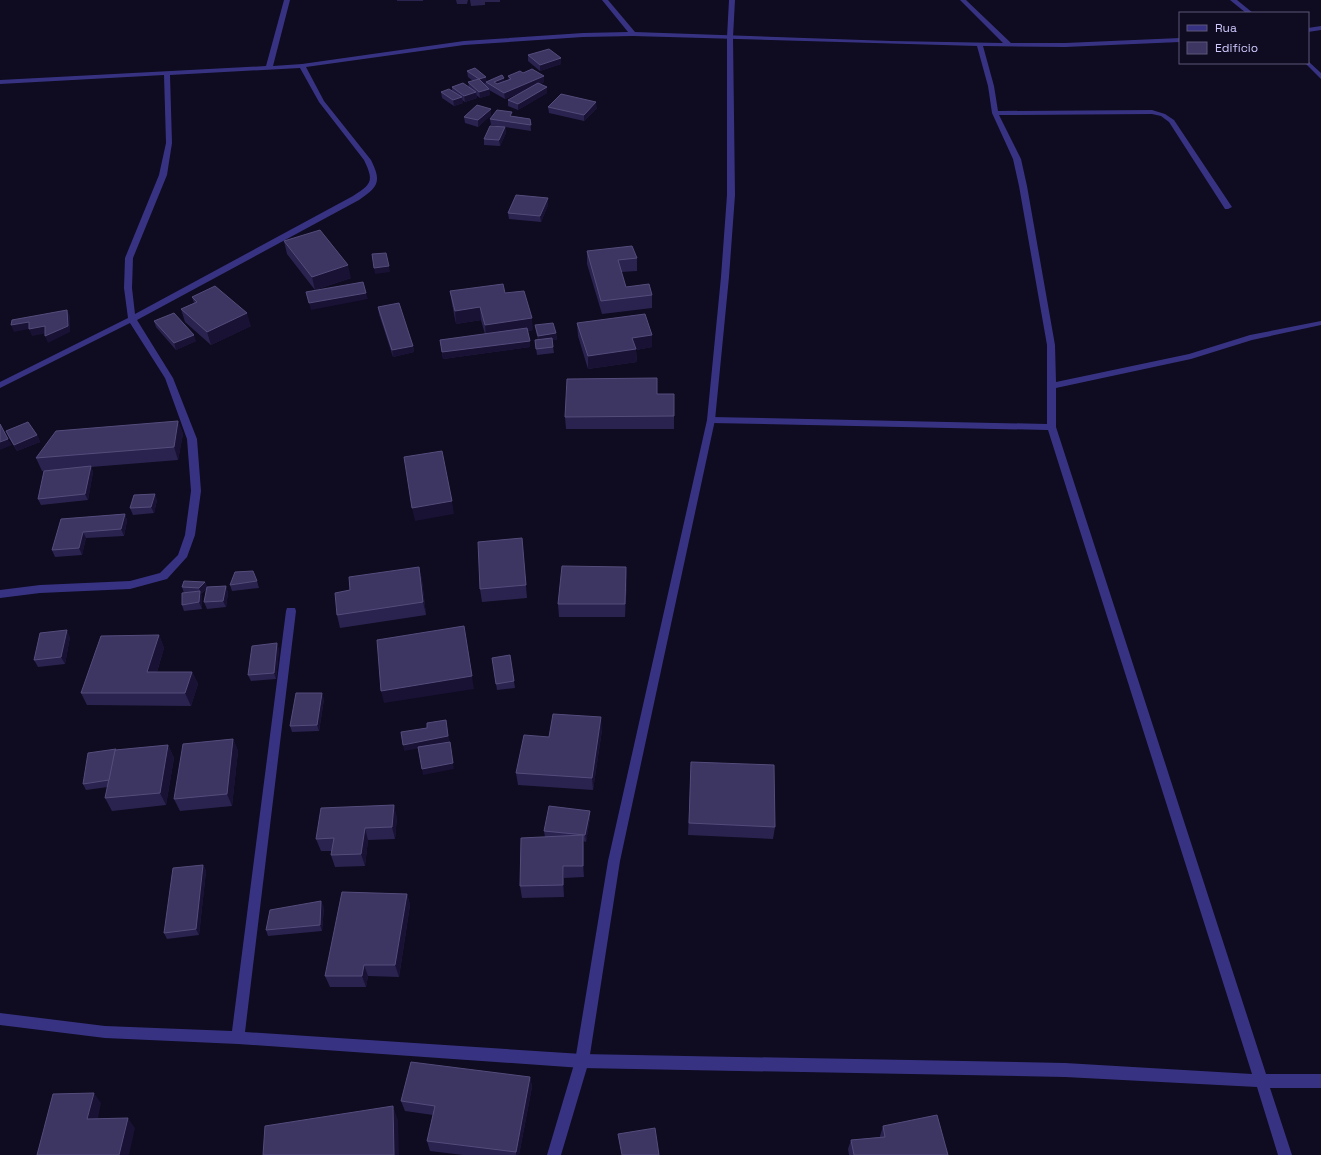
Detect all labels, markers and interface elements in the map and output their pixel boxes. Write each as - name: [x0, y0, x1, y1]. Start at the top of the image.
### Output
- legend: [1179, 12, 1309, 64]
- text: Rua: [1215, 20, 1237, 36]
- text: Edifício: [1215, 40, 1258, 56]

